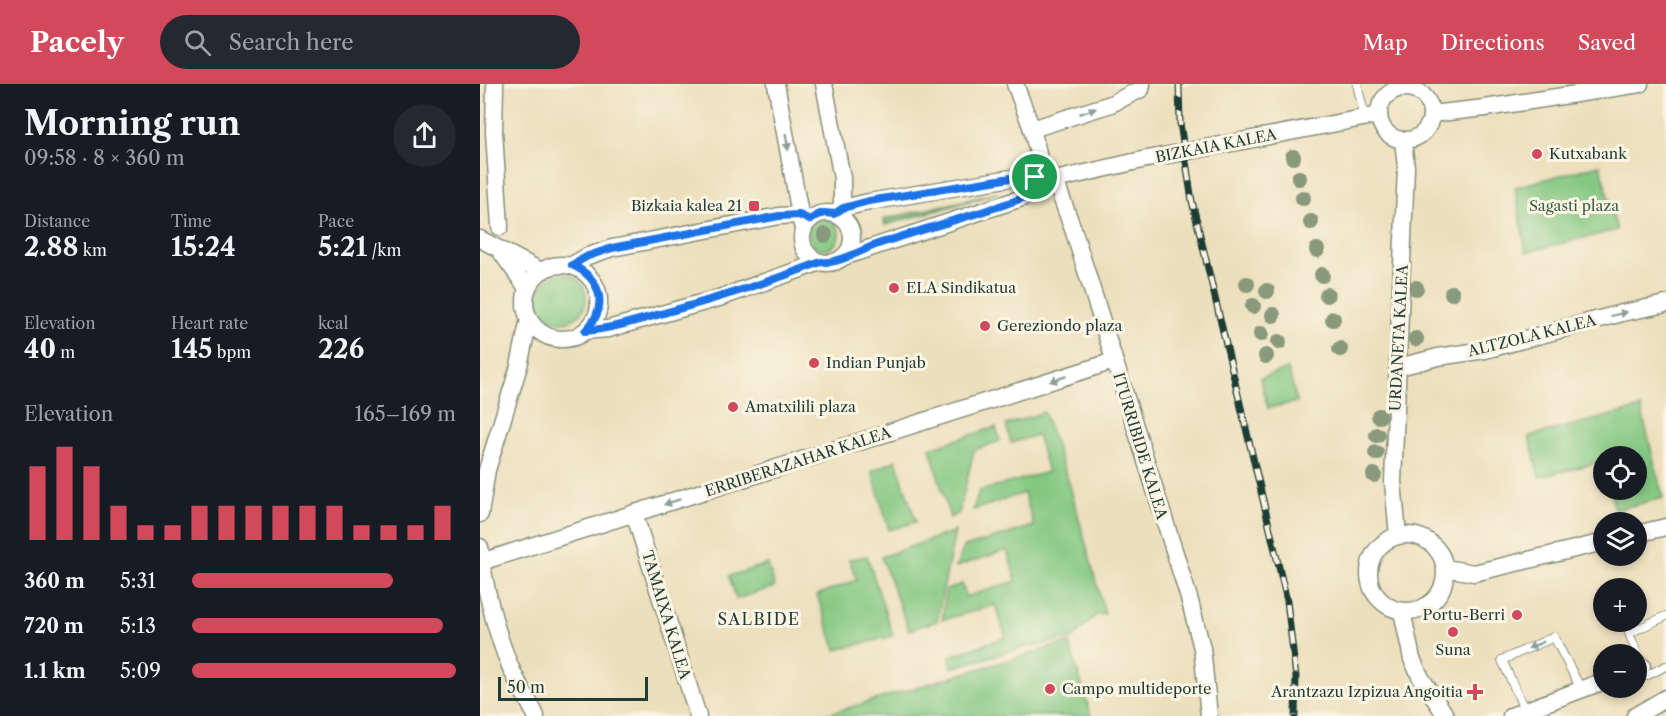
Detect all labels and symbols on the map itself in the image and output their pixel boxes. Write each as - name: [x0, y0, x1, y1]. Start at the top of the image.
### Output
- one-way arrow: [1079, 106, 1097, 115]
- street label: BIZKAIA KALEA: [1154, 124, 1279, 167]
- one-way arrow: [782, 132, 791, 151]
- place label: Kutxabank: [1549, 144, 1628, 163]
- marker: Kutxabank: [1530, 147, 1544, 161]
- pin: [1009, 151, 1060, 202]
- place label: Bizkaia kalea 21: [631, 196, 743, 215]
- park label: Sagasti plaza: [1529, 196, 1619, 215]
- marker: Bizkaia kalea 21: [747, 199, 761, 213]
- street label: URDANETA KALEA: [1385, 263, 1412, 412]
- place label: ELA Sindikatua: [906, 278, 1016, 297]
- marker: ELA Sindikatua: [887, 281, 901, 295]
- one-way arrow: [1609, 309, 1628, 319]
- street label: ALTZOLA KALEA: [1465, 310, 1599, 361]
- place label: Gereziondo plaza: [997, 316, 1123, 335]
- marker: Gereziondo plaza: [978, 319, 992, 333]
- place label: Indian Punjab: [826, 353, 926, 372]
- marker: Indian Punjab: [807, 356, 821, 370]
- street label: ITURRIBIDE KALEA: [1109, 370, 1172, 522]
- one-way arrow: [1049, 375, 1067, 384]
- place label: Amatxilili plaza: [744, 397, 856, 416]
- marker: Amatxilili plaza: [726, 400, 740, 414]
- street label: ERRIBERAZAHAR KALEA: [702, 422, 894, 501]
- one-way arrow: [663, 497, 681, 507]
- street label: TAMAIXA KALEA: [638, 548, 695, 682]
- place label: Portu-Berri: [1423, 605, 1505, 624]
- marker: Portu-Berri: [1510, 608, 1524, 622]
- district label: SALBIDE: [717, 609, 801, 629]
- marker: Suna: [1446, 625, 1460, 639]
- place label: Suna: [1435, 640, 1471, 659]
- one-way arrow: [1527, 641, 1545, 650]
- scale bar: [498, 674, 648, 702]
- place label: Campo multideporte: [1062, 679, 1211, 698]
- marker: Campo multideporte: [1043, 682, 1057, 696]
- place label: Arantzazu Izpizua Angoitia: [1270, 682, 1463, 701]
- marker: Arantzazu Izpizua Angoitia: [1468, 685, 1482, 699]

